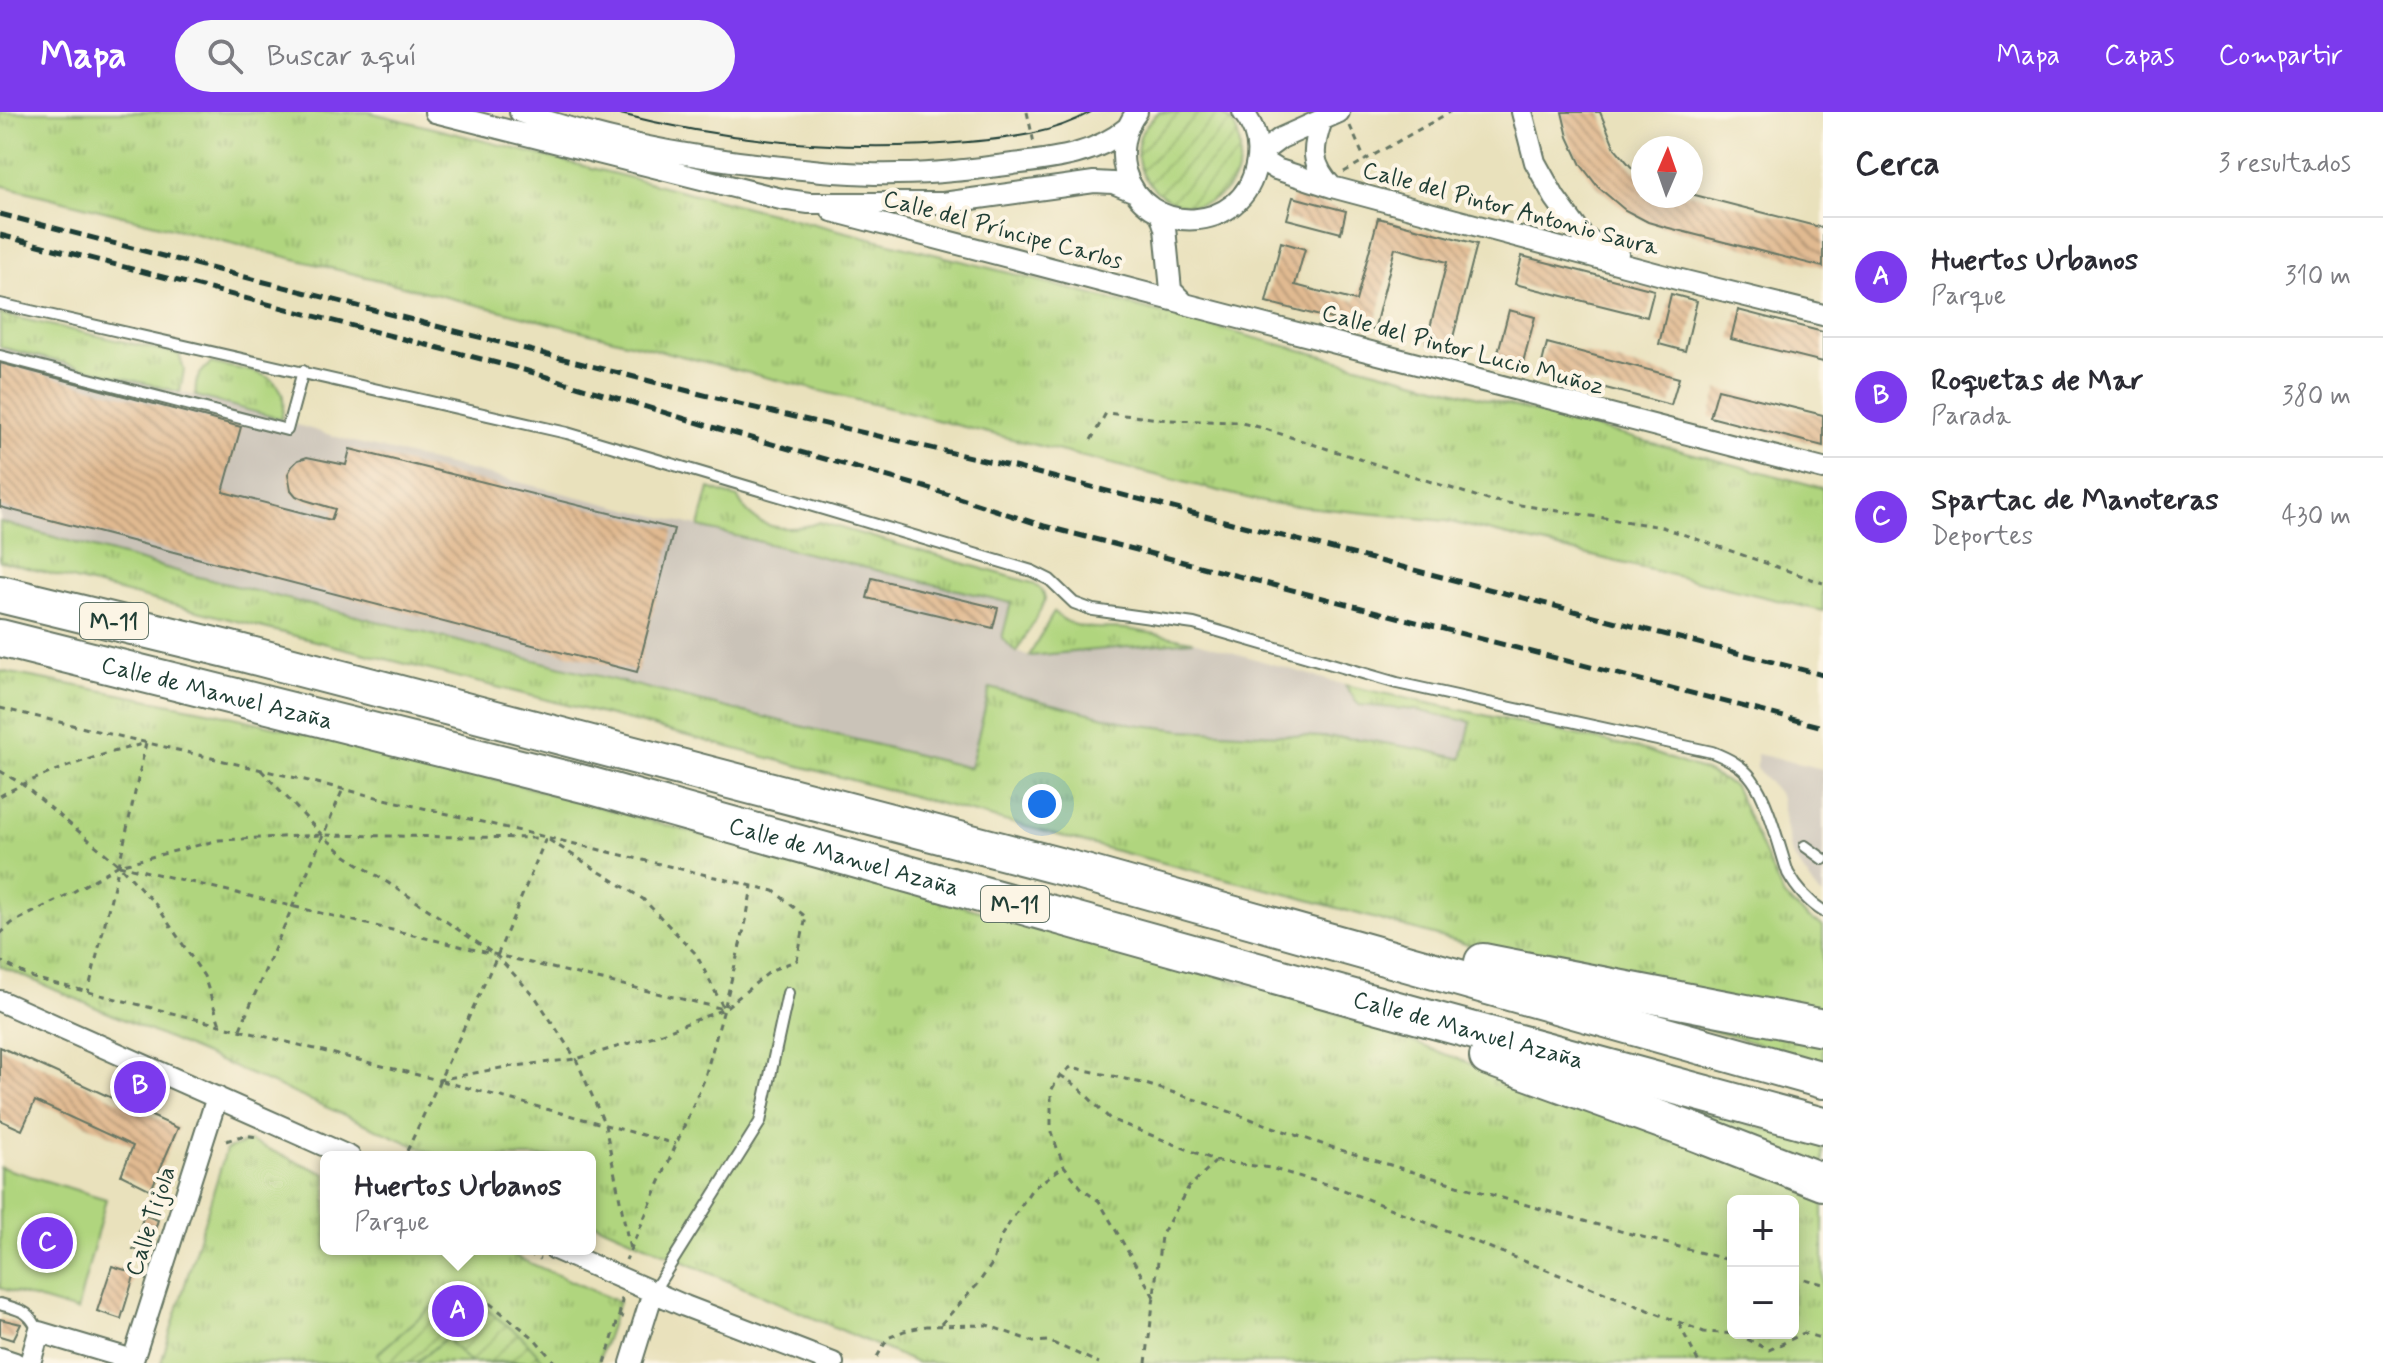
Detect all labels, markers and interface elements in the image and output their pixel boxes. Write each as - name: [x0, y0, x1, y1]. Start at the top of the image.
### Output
- search box: [175, 20, 735, 92]
- text: Mapa: [40, 32, 127, 81]
- icon: search: [203, 34, 247, 78]
- text: Buscar aquí: [267, 37, 417, 76]
- text: Mapa: [1996, 38, 2060, 75]
- text: Capas: [2104, 38, 2174, 75]
- text: Compartir: [2218, 38, 2343, 75]
- north arrow: [1631, 136, 1703, 208]
- text: Cerca: [1855, 142, 1940, 187]
- text: 3 resultados: [2219, 147, 2351, 181]
- street label: Calle del Pintor Antonio Saura: [1359, 155, 1663, 264]
- street label: Calle del Príncipe Carlos: [880, 184, 1126, 277]
- text: Huertos Urbanos: [1931, 241, 2138, 280]
- text: A: [1872, 260, 1890, 294]
- text: 310 m: [2285, 260, 2351, 294]
- text: Parque: [1931, 280, 2006, 314]
- street label: Calle del Pintor Lucio Muñoz: [1318, 298, 1607, 403]
- text: Roquetas de Mar: [1931, 361, 2143, 400]
- text: B: [1873, 380, 1889, 414]
- text: 380 m: [2282, 380, 2351, 414]
- text: Parada: [1931, 400, 2011, 434]
- text: Spartac de Manoteras: [1931, 481, 2219, 520]
- text: C: [1872, 500, 1890, 534]
- text: 430 m: [2282, 500, 2351, 534]
- text: Deportes: [1931, 520, 2033, 554]
- road number: M-11: [80, 603, 148, 639]
- street label: Calle de Manuel Azaña: [98, 650, 336, 738]
- your location: [1022, 784, 1062, 824]
- street label: Calle de Manuel Azaña: [725, 811, 963, 904]
- road number: M-11: [981, 886, 1049, 922]
- street label: Calle de Manuel Azaña: [1349, 985, 1587, 1077]
- pin: B: [114, 1057, 166, 1117]
- popup: [320, 1151, 596, 1255]
- street label: Calle Tijola: [119, 1163, 184, 1280]
- text: Huertos Urbanos: [354, 1167, 562, 1206]
- map controls: [1727, 1195, 1799, 1339]
- button: +: [1727, 1195, 1799, 1267]
- text: Parque: [354, 1206, 429, 1240]
- pin: C: [21, 1213, 73, 1273]
- button: −: [1727, 1267, 1799, 1339]
- pin: A: [432, 1281, 484, 1341]

